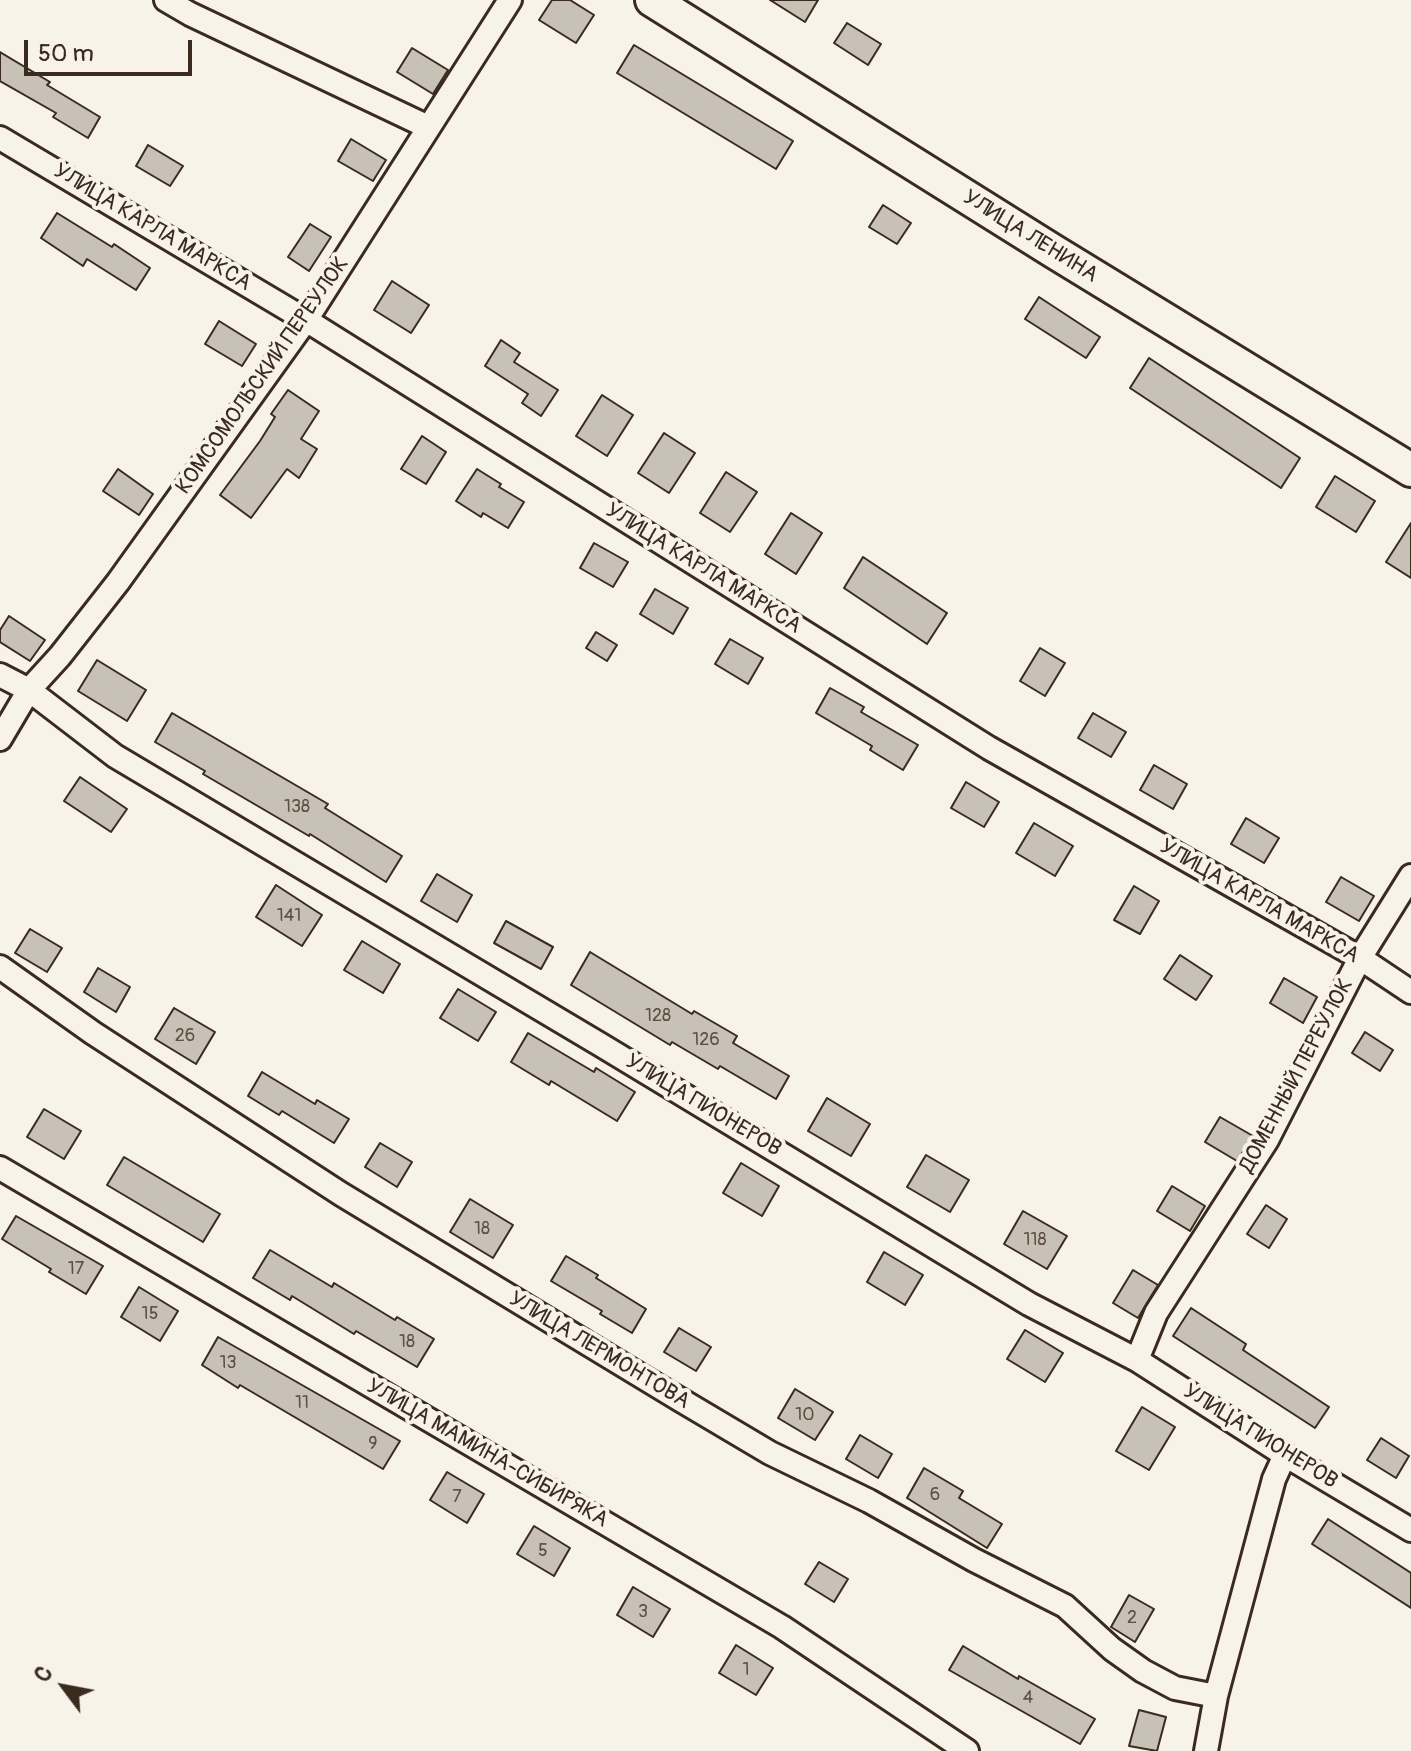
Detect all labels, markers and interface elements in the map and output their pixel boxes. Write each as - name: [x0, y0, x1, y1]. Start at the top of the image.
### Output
- scale bar: [28, 24, 196, 74]
- text: 50 m: [38, 39, 94, 68]
- street label: УЛИЦА КАРЛА МАРКСА: [48, 159, 256, 297]
- street label: УЛИЦА ЛЕНИНА: [958, 185, 1102, 289]
- street label: КОМСОМОЛЬСКИЙ ПЕРЕУЛОК: [171, 252, 355, 500]
- street label: УЛИЦА КАРЛА МАРКСА: [600, 498, 806, 640]
- house number: 138: [284, 796, 310, 818]
- street label: УЛИЦА КАРЛА МАРКСА: [1155, 834, 1363, 970]
- house number: 141: [277, 905, 301, 927]
- street label: ДОМЕННЫЙ ПЕРЕУЛОК: [1235, 974, 1359, 1178]
- house number: 128: [645, 1005, 671, 1027]
- house number: 26: [175, 1025, 195, 1047]
- house number: 126: [692, 1029, 720, 1051]
- street label: УЛИЦА ПИОНЕРОВ: [620, 1049, 786, 1163]
- house number: 18: [474, 1218, 490, 1240]
- house number: 118: [1023, 1229, 1047, 1251]
- house number: 17: [68, 1258, 84, 1280]
- street label: УЛИЦА ЛЕРМОНТОВА: [504, 1287, 694, 1415]
- house number: 15: [142, 1303, 158, 1325]
- house number: 18: [399, 1331, 415, 1353]
- house number: 13: [219, 1352, 237, 1374]
- street label: УЛИЦА МАМИНА-СИБИРЯКА: [361, 1374, 613, 1534]
- street label: УЛИЦА ПИОНЕРОВ: [1178, 1379, 1342, 1495]
- house number: 11: [295, 1392, 309, 1414]
- house number: 10: [795, 1404, 815, 1426]
- house number: 9: [368, 1433, 378, 1455]
- house number: 6: [930, 1484, 940, 1506]
- house number: 7: [452, 1486, 462, 1508]
- house number: 5: [538, 1540, 548, 1562]
- house number: 3: [638, 1601, 648, 1623]
- house number: 2: [1127, 1607, 1137, 1629]
- north arrow: [24, 1647, 104, 1727]
- house number: 1: [742, 1659, 750, 1681]
- text: С: [28, 1661, 59, 1687]
- house number: 4: [1023, 1687, 1033, 1709]

